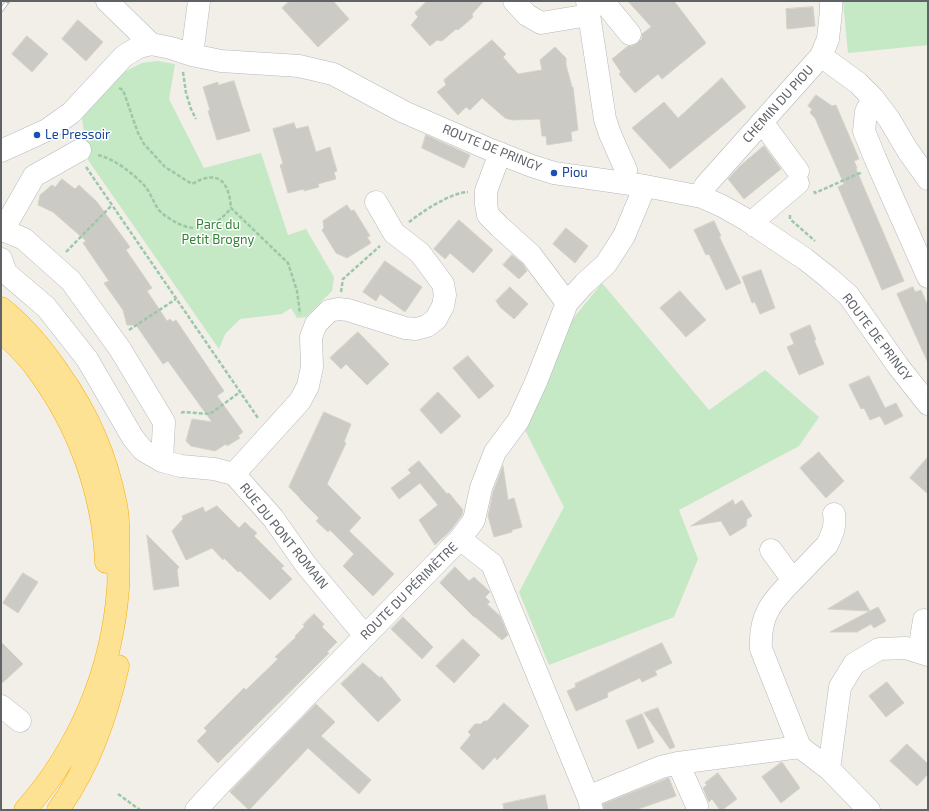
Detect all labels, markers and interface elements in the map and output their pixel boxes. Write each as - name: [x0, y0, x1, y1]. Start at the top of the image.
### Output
- street label: CHEMIN DU PIOU: [739, 62, 817, 146]
- street label: ROUTE DE PRINGY: [440, 121, 544, 175]
- place label: Le Pressoir: [45, 127, 110, 143]
- marker: Le Pressoir: [32, 130, 42, 140]
- place label: Piou: [562, 165, 588, 181]
- marker: Piou: [549, 168, 559, 178]
- park label: Parc du Petit Brogny: [182, 217, 254, 248]
- street label: ROUTE DE PRINGY: [839, 290, 915, 384]
- street label: RUE DU PONT ROMAIN: [236, 480, 332, 592]
- street label: ROUTE DU PÉRIMÈTRE: [357, 539, 461, 643]

